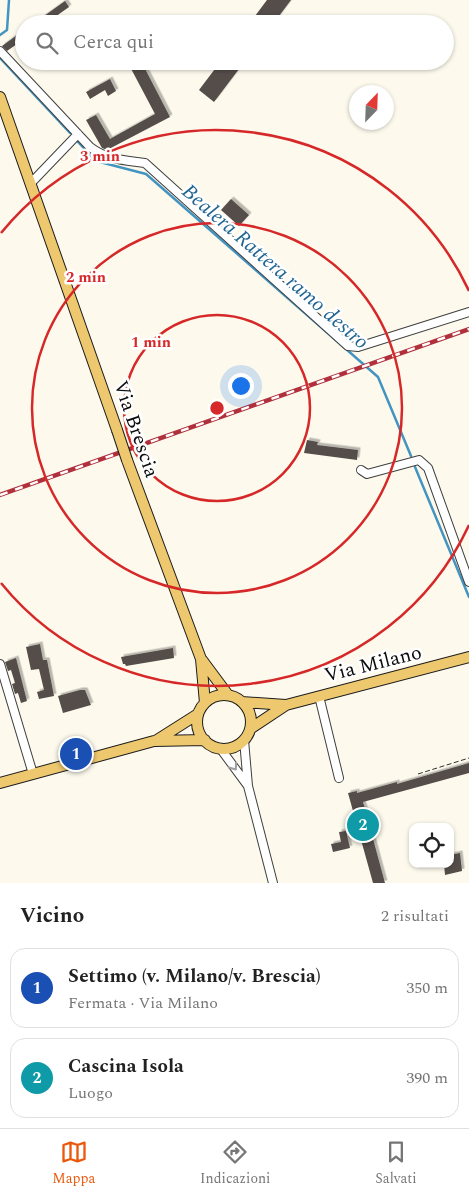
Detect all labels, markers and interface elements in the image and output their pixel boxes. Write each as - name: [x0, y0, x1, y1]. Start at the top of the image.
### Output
- search box: [15, 15, 454, 70]
- text: Cerca qui: [73, 28, 154, 57]
- icon: search: [33, 29, 61, 57]
- north arrow: [349, 85, 394, 130]
- text: 3 min: [80, 145, 120, 168]
- water label: Bealera Rattera ramo destro: [174, 176, 376, 358]
- text: 2 min: [66, 266, 106, 289]
- text: 1 min: [131, 331, 171, 354]
- your location: [228, 373, 254, 399]
- street label: Via Brescia: [105, 376, 167, 482]
- centre of rings: [208, 399, 226, 417]
- street label: Via Milano: [321, 637, 425, 691]
- pin: 1: [60, 735, 92, 773]
- one-way arrow: [228, 761, 236, 770]
- pin: 2: [347, 806, 379, 844]
- map controls: [409, 823, 454, 868]
- button: locate: [409, 823, 454, 868]
- text: Vicino: [20, 900, 84, 932]
- text: 2 risultati: [381, 904, 449, 928]
- text: Settimo (v. Milano/v. Brescia): [68, 962, 321, 991]
- text: 1: [33, 976, 41, 1000]
- text: 350 m: [406, 976, 448, 1000]
- text: Fermata · Via Milano: [68, 991, 218, 1015]
- text: Cascina Isola: [68, 1052, 184, 1081]
- text: 2: [33, 1066, 41, 1090]
- text: 390 m: [406, 1066, 448, 1090]
- text: Luogo: [68, 1081, 113, 1105]
- tab: Mappa: [52, 1138, 95, 1189]
- tab: Indicazioni: [200, 1138, 270, 1189]
- tab: Salvati: [375, 1138, 417, 1189]

